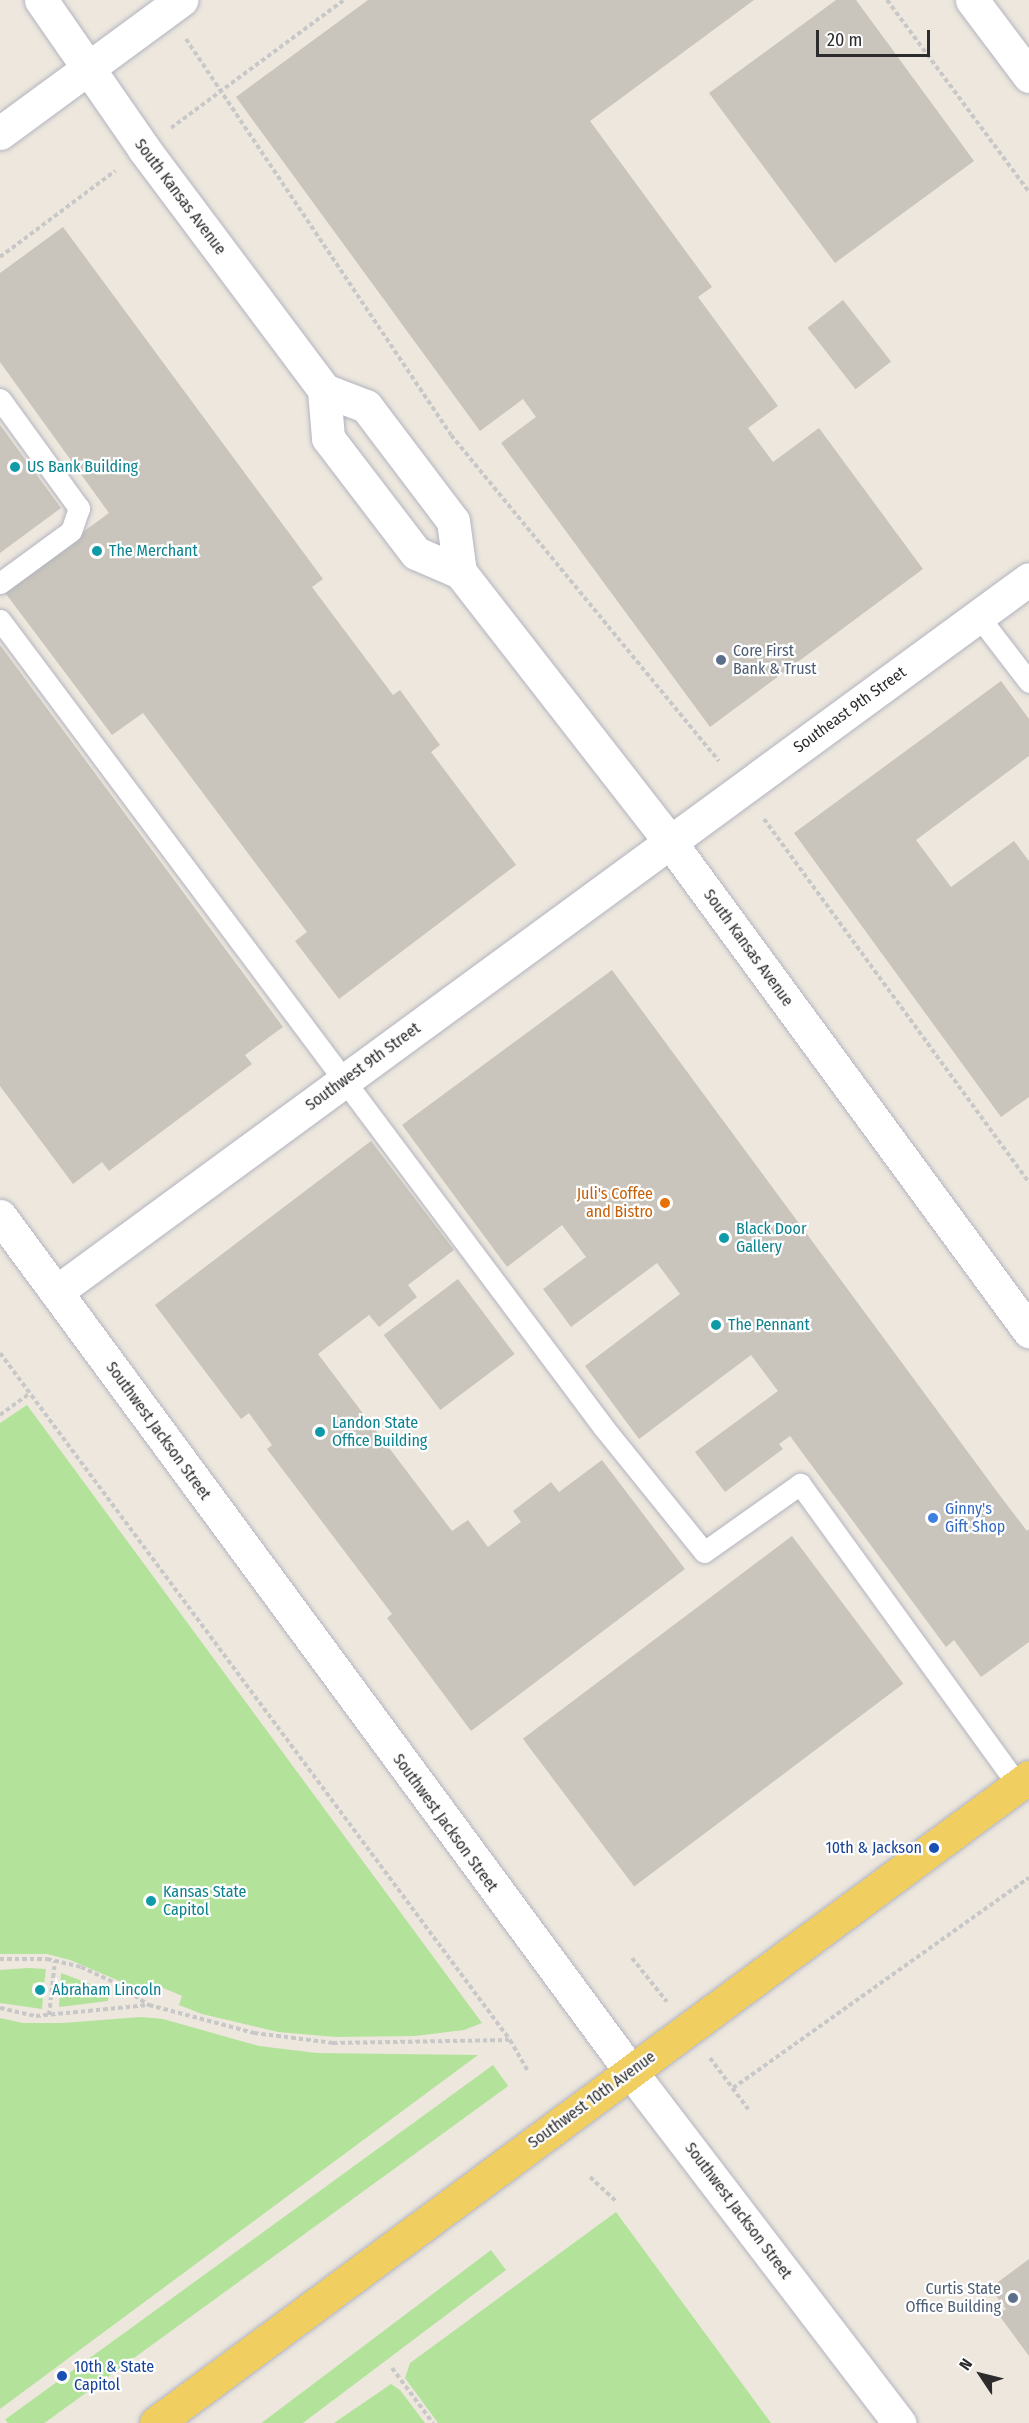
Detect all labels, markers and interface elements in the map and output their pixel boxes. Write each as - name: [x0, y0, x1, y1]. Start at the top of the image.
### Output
- scale bar: [819, 18, 933, 56]
- text: 20 m: [827, 29, 862, 51]
- street label: South Kansas Avenue: [130, 135, 230, 259]
- place label: US Bank Building: [27, 457, 138, 477]
- marker: US Bank Building: [8, 460, 22, 474]
- place label: The Merchant: [109, 541, 198, 561]
- marker: The Merchant: [90, 544, 104, 558]
- place label: Core First Bank & Trust: [733, 641, 817, 679]
- marker: Core First Bank & Trust: [714, 653, 728, 667]
- street label: Southeast 9th Street: [790, 663, 910, 757]
- street label: South Kansas Avenue: [699, 886, 797, 1010]
- street label: Southwest 9th Street: [302, 1019, 424, 1115]
- place label: Juli's Coffee and Bistro: [577, 1184, 653, 1222]
- marker: Juli's Coffee and Bistro: [658, 1196, 672, 1210]
- place label: Black Door Gallery: [736, 1219, 807, 1257]
- marker: Black Door Gallery: [717, 1231, 731, 1245]
- place label: The Pennant: [728, 1315, 810, 1335]
- marker: The Pennant: [709, 1318, 723, 1332]
- street label: Southwest Jackson Street: [102, 1358, 214, 1504]
- place label: Landon State Office Building: [332, 1413, 427, 1451]
- marker: Landon State Office Building: [313, 1425, 327, 1439]
- place label: Ginny's Gift Shop: [945, 1499, 1005, 1537]
- marker: Ginny's Gift Shop: [926, 1511, 940, 1525]
- street label: Southwest Jackson Street: [389, 1750, 501, 1896]
- place label: 10th & Jackson: [825, 1838, 922, 1858]
- marker: 10th & Jackson: [927, 1841, 941, 1855]
- place label: Kansas State Capitol: [163, 1882, 246, 1920]
- marker: Kansas State Capitol: [144, 1894, 158, 1908]
- place label: Abraham Lincoln: [52, 1980, 161, 2000]
- marker: Abraham Lincoln: [33, 1983, 47, 1997]
- street label: Southwest 10th Avenue: [525, 2047, 659, 2153]
- street label: Southwest Jackson Street: [680, 2139, 796, 2283]
- place label: Curtis State Office Building: [906, 2279, 1001, 2317]
- marker: Curtis State Office Building: [1006, 2291, 1020, 2305]
- north arrow: [951, 2345, 1011, 2405]
- text: N: [955, 2355, 976, 2374]
- place label: 10th & State Capitol: [74, 2357, 154, 2395]
- marker: 10th & State Capitol: [55, 2369, 69, 2383]

